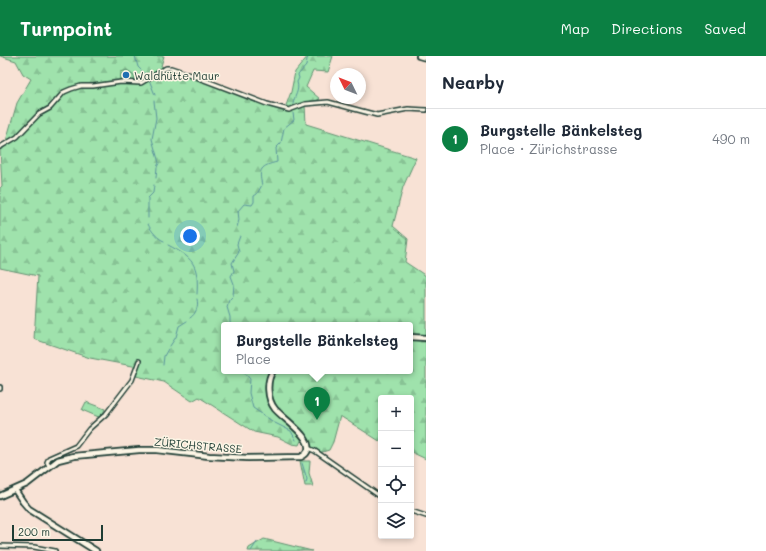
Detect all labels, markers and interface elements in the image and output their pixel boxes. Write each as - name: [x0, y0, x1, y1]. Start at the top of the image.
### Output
- text: Turnpoint: [20, 16, 112, 41]
- text: Map: [561, 19, 589, 38]
- text: Directions: [611, 19, 682, 38]
- text: Saved: [704, 19, 746, 38]
- place label: Waldhütte Maur: [134, 68, 220, 83]
- north arrow: [330, 68, 366, 104]
- marker: Waldhütte Maur: [121, 70, 131, 80]
- text: Nearby: [442, 71, 504, 93]
- text: Burgstelle Bänkelsteg: [480, 120, 642, 140]
- text: 1: [452, 130, 458, 147]
- text: 490 m: [712, 130, 750, 147]
- text: Place · Zürichstrasse: [480, 140, 618, 157]
- your location: [180, 226, 200, 246]
- popup: [221, 322, 413, 374]
- text: Burgstelle Bänkelsteg: [236, 330, 398, 350]
- text: Place: [236, 350, 271, 367]
- pin: 1: [304, 387, 330, 420]
- map controls: [378, 395, 414, 539]
- button: +: [378, 395, 414, 431]
- button: −: [378, 431, 414, 467]
- street label: ZÜRICHSTRASSE: [154, 434, 242, 456]
- button: locate: [378, 467, 414, 503]
- button: layers: [378, 503, 414, 539]
- scale bar: [12, 523, 103, 542]
- text: 200 m: [18, 524, 50, 539]

